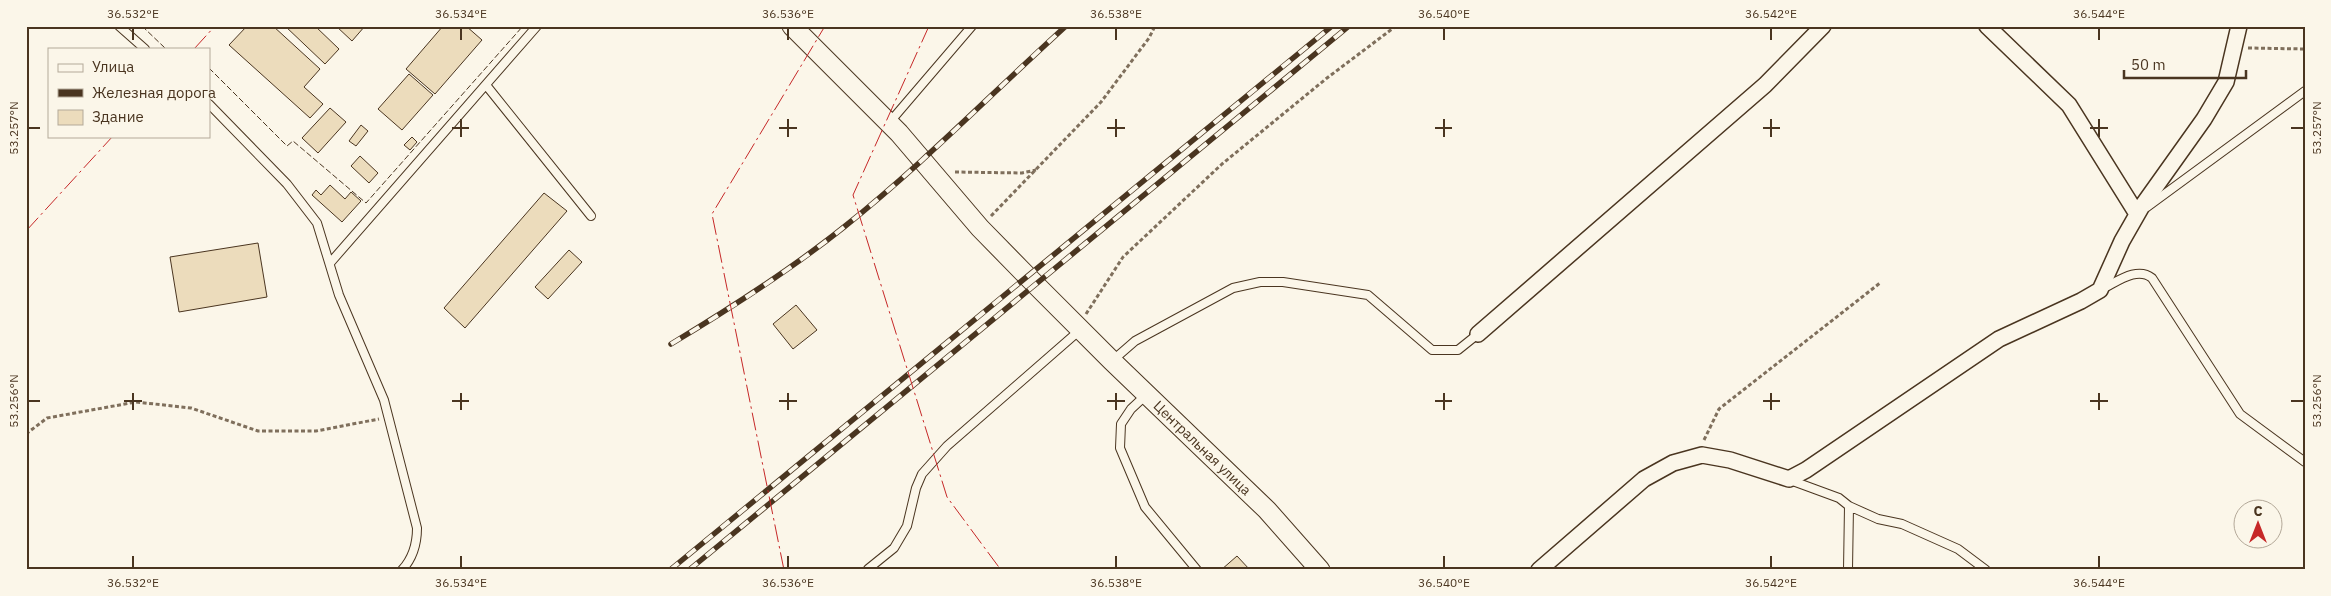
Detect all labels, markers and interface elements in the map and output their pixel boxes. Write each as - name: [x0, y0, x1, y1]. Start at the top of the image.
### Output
- text: 36.532°E: [107, 6, 159, 21]
- text: 36.534°E: [435, 6, 487, 21]
- text: 36.536°E: [762, 6, 814, 21]
- text: 36.538°E: [1090, 6, 1142, 21]
- text: 36.540°E: [1418, 6, 1470, 21]
- text: 36.542°E: [1745, 6, 1797, 21]
- text: 36.544°E: [2073, 6, 2125, 21]
- legend: [48, 48, 210, 138]
- scale bar: [2124, 48, 2246, 80]
- text: 50 m: [2131, 55, 2166, 74]
- text: Улица: [92, 57, 134, 76]
- text: Железная дорога: [92, 83, 216, 102]
- text: 53.257°N: [6, 101, 21, 155]
- text: 53.257°N: [2309, 101, 2324, 155]
- text: Здание: [92, 107, 144, 126]
- text: 53.256°N: [6, 374, 21, 428]
- text: 53.256°N: [2309, 374, 2324, 428]
- street label: Центральная улица: [1150, 397, 1256, 499]
- north arrow: [2234, 498, 2284, 548]
- text: С: [2253, 502, 2263, 520]
- text: 36.532°E: [107, 575, 159, 590]
- text: 36.534°E: [435, 575, 487, 590]
- text: 36.536°E: [762, 575, 814, 590]
- text: 36.538°E: [1090, 575, 1142, 590]
- text: 36.540°E: [1418, 575, 1470, 590]
- text: 36.542°E: [1745, 575, 1797, 590]
- text: 36.544°E: [2073, 575, 2125, 590]

